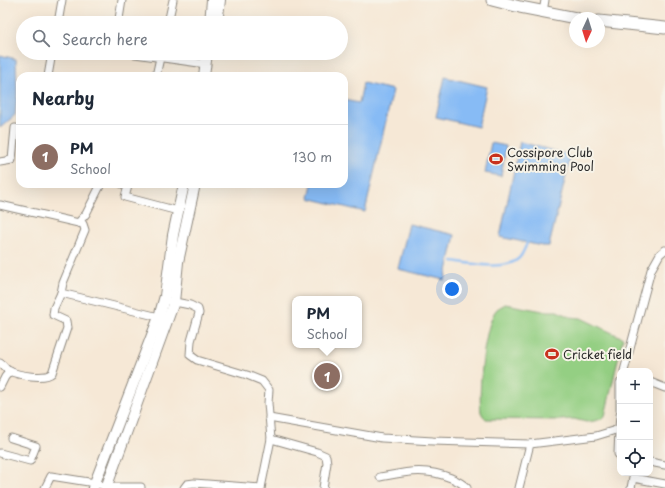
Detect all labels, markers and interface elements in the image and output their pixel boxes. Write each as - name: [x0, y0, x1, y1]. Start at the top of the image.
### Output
- north arrow: [569, 12, 605, 48]
- search box: [16, 16, 348, 60]
- icon: search: [30, 27, 52, 49]
- text: Search here: [62, 27, 148, 50]
- text: Nearby: [32, 85, 94, 111]
- text: PM: [70, 136, 94, 159]
- place label: Cossipore Club Swimming Pool: [507, 143, 594, 175]
- text: 1: [42, 147, 48, 166]
- text: 130 m: [293, 147, 332, 166]
- sports icon: Cossipore Club Swimming Pool: [488, 151, 504, 167]
- text: School: [70, 159, 111, 178]
- your location: [442, 279, 462, 299]
- popup: [292, 296, 362, 348]
- text: PM: [307, 301, 330, 324]
- text: School: [307, 324, 347, 343]
- place label: Cricket field: [563, 345, 632, 363]
- sports icon: Cricket field: [544, 346, 560, 362]
- pin: 1: [314, 361, 340, 391]
- map controls: [617, 368, 653, 476]
- button: +: [617, 368, 653, 404]
- button: −: [617, 404, 653, 440]
- button: locate: [617, 440, 653, 476]

